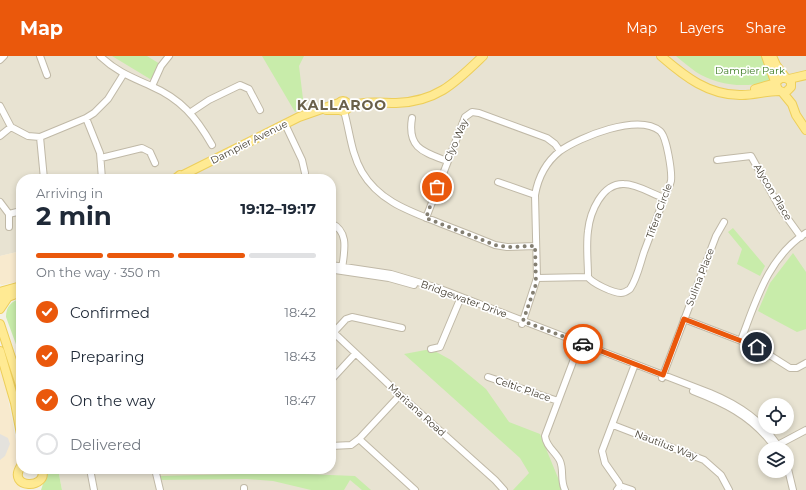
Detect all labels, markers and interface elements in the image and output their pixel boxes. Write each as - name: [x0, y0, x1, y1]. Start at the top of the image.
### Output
- text: Map: [20, 17, 63, 40]
- text: Map: [626, 19, 657, 37]
- text: Layers: [679, 19, 724, 37]
- text: Share: [746, 19, 786, 37]
- park label: Dampier Park: [715, 64, 785, 77]
- district label: KALLAROO: [297, 96, 387, 114]
- street label: Clyo Way: [441, 116, 471, 164]
- street label: Dampier Avenue: [208, 117, 290, 167]
- street label: Alycon Place: [751, 161, 795, 223]
- pin: [420, 170, 454, 204]
- icon: bag: [426, 176, 448, 198]
- street label: Tifera Circle: [643, 182, 675, 240]
- text: Arriving in: [36, 185, 103, 201]
- text: 19:12–19:17: [240, 199, 316, 218]
- text: 2 min: [36, 200, 112, 232]
- street label: Sulina Place: [683, 246, 717, 308]
- text: On the way · 350 m: [36, 264, 161, 280]
- street label: Bridgewater Drive: [419, 277, 509, 321]
- icon: check: [36, 301, 58, 323]
- text: Confirmed: [70, 303, 150, 322]
- text: 18:42: [284, 304, 316, 320]
- courier: [563, 324, 603, 364]
- pin: [740, 330, 774, 364]
- icon: car: [572, 333, 594, 355]
- icon: home: [746, 336, 768, 358]
- icon: check: [36, 345, 58, 367]
- text: Preparing: [70, 347, 145, 366]
- text: 18:43: [285, 348, 316, 364]
- street label: Celtic Place: [494, 373, 552, 405]
- street label: Maritana Road: [385, 381, 449, 439]
- icon: check: [36, 389, 58, 411]
- text: On the way: [70, 391, 155, 410]
- text: 18:47: [285, 392, 316, 408]
- map controls: [758, 398, 794, 478]
- button: locate: [758, 398, 794, 434]
- street label: Nautilus Way: [633, 427, 700, 463]
- text: Delivered: [70, 435, 142, 454]
- button: layers: [758, 442, 794, 478]

